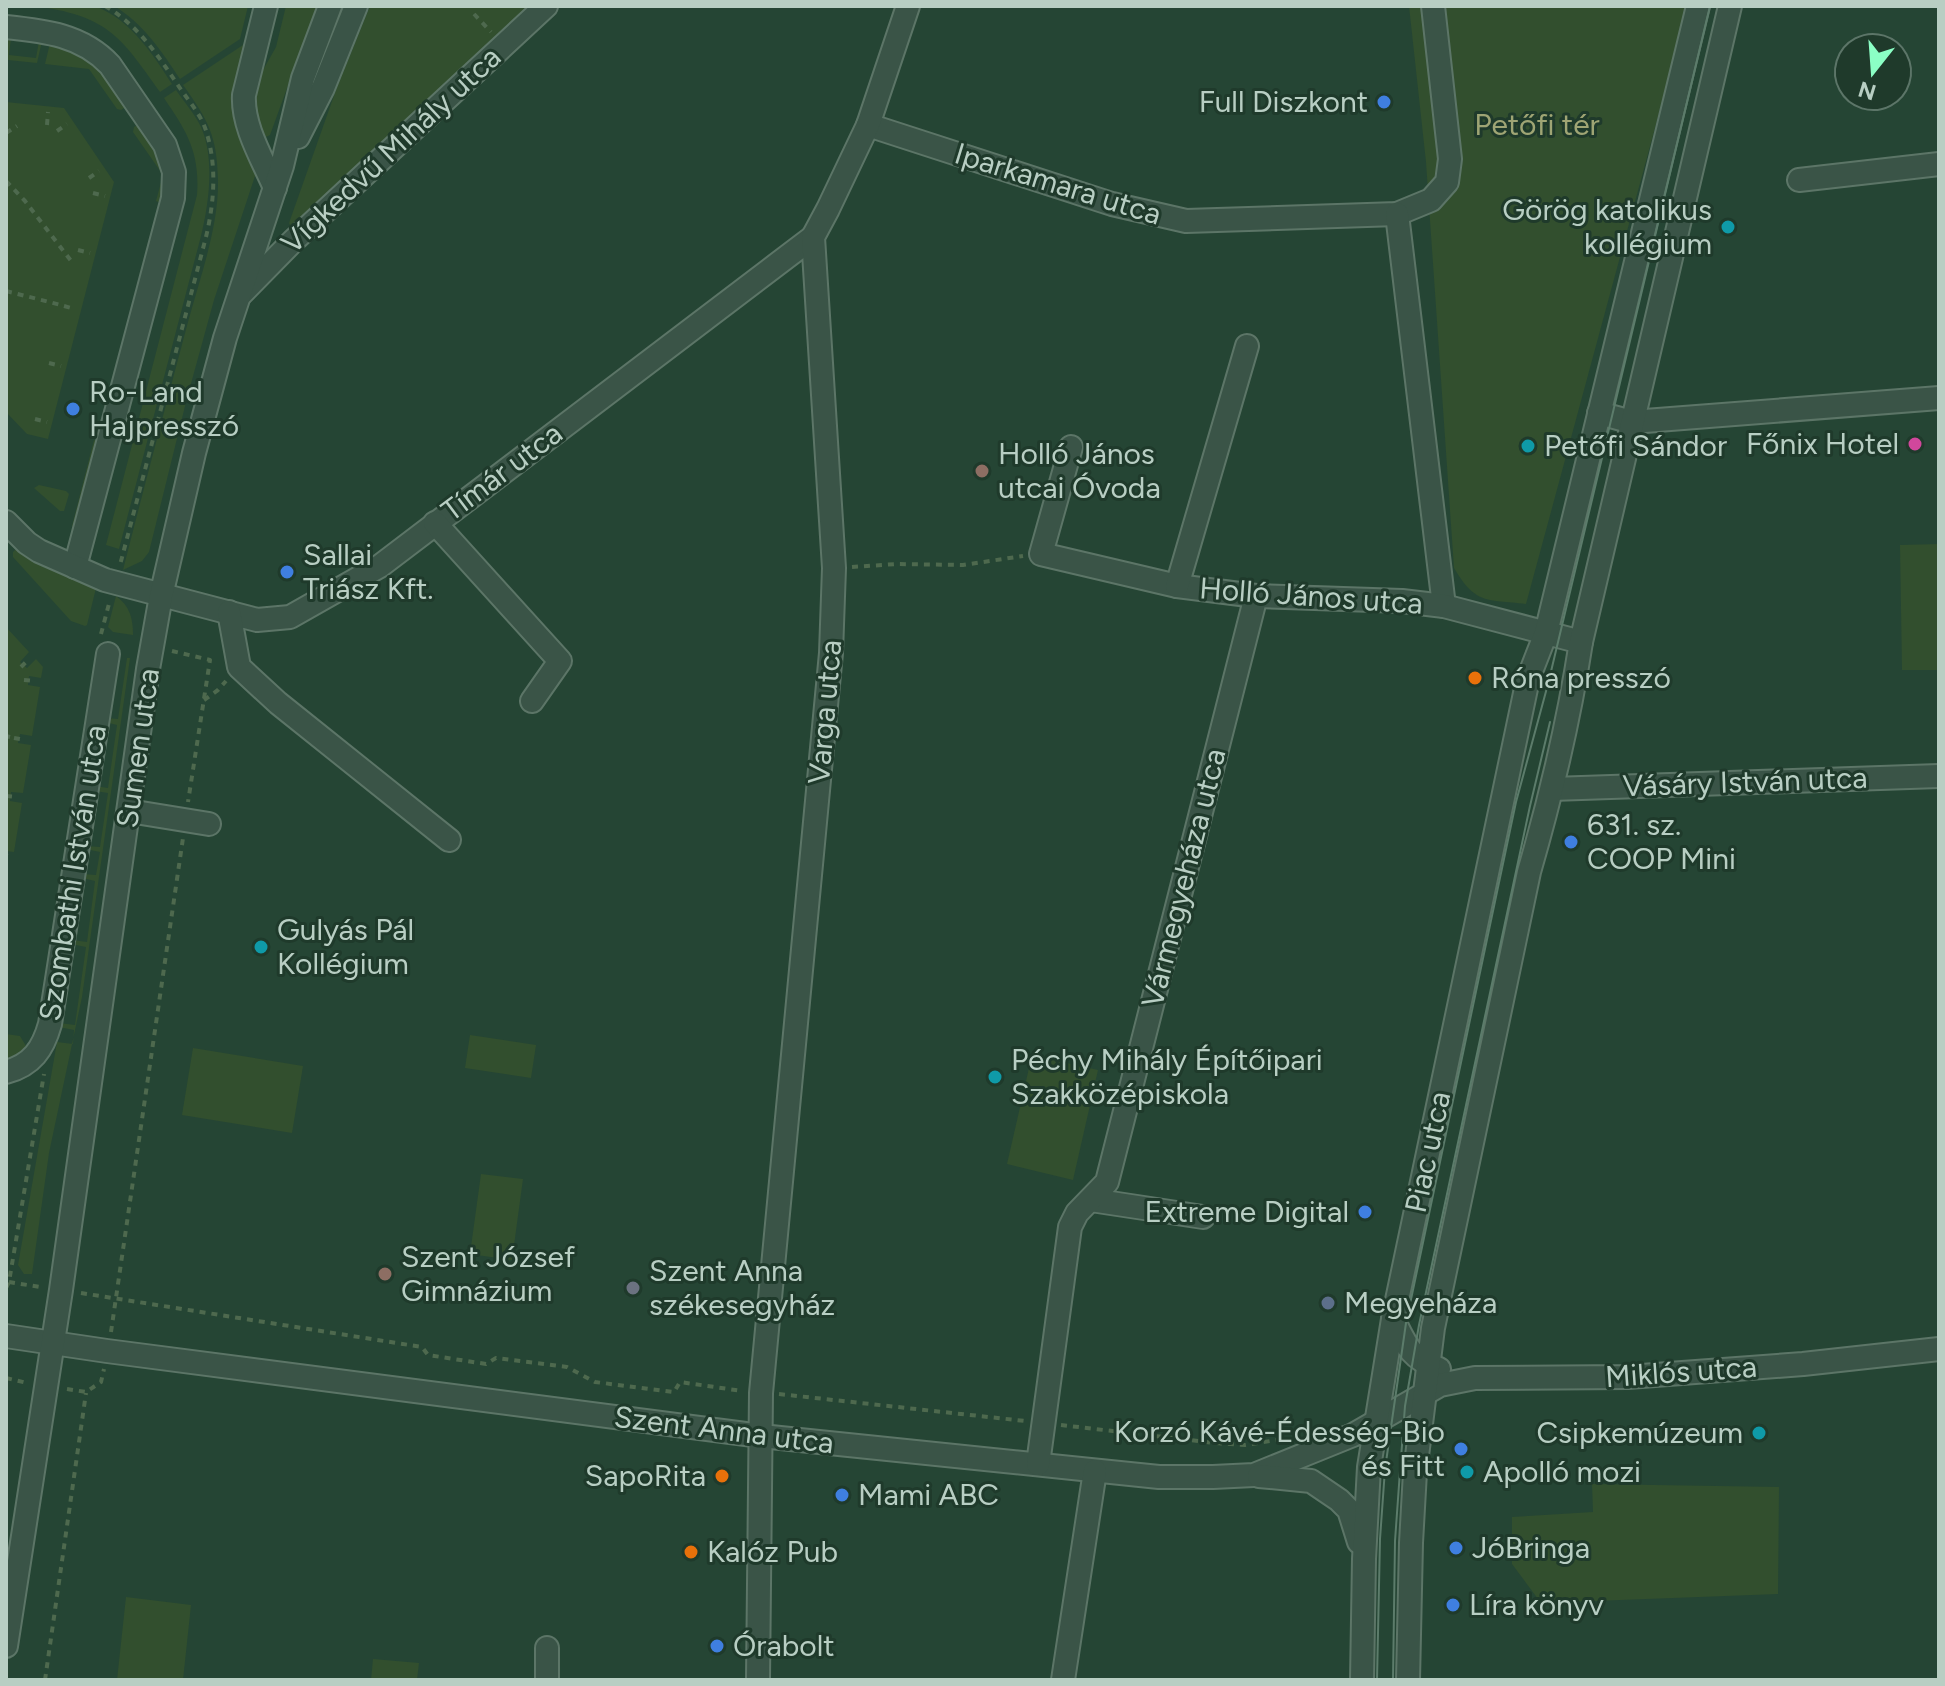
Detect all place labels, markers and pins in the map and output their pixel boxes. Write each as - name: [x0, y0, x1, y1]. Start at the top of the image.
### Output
- place label: Full Diszkont: [1199, 83, 1368, 120]
- marker: Full Diszkont: [1375, 93, 1393, 111]
- place label: Görög katolikus kollégium: [1502, 191, 1712, 262]
- marker: Görög katolikus kollégium: [1719, 218, 1737, 236]
- place label: Ro-Land Hajpresszó: [89, 373, 239, 444]
- marker: Ro-Land Hajpresszó: [64, 400, 82, 418]
- place label: Főnix Hotel: [1746, 425, 1899, 462]
- place label: Petőfi Sándor: [1544, 427, 1727, 464]
- place label: Holló János utcai Óvoda: [998, 435, 1161, 506]
- marker: Főnix Hotel: [1906, 435, 1924, 453]
- marker: Petőfi Sándor: [1519, 437, 1537, 455]
- marker: Holló János utcai Óvoda: [973, 462, 991, 480]
- place label: Sallai Triász Kft.: [303, 536, 434, 607]
- marker: Sallai Triász Kft.: [278, 563, 296, 581]
- place label: Róna presszó: [1491, 659, 1671, 696]
- marker: Róna presszó: [1466, 669, 1484, 687]
- place label: 631. sz. COOP Mini: [1587, 806, 1736, 877]
- marker: 631. sz. COOP Mini: [1562, 833, 1580, 851]
- place label: Gulyás Pál Kollégium: [277, 911, 414, 982]
- marker: Gulyás Pál Kollégium: [252, 938, 270, 956]
- place label: Péchy Mihály Építőipari Szakközépiskola: [1011, 1041, 1323, 1112]
- marker: Péchy Mihály Építőipari Szakközépiskola: [986, 1068, 1004, 1086]
- place label: Extreme Digital: [1144, 1193, 1349, 1230]
- marker: Extreme Digital: [1356, 1203, 1374, 1221]
- place label: Szent József Gimnázium: [401, 1238, 575, 1309]
- place label: Szent Anna székesegyház: [649, 1252, 835, 1323]
- marker: Szent József Gimnázium: [376, 1265, 394, 1283]
- marker: Szent Anna székesegyház: [624, 1279, 642, 1297]
- place label: Megyeháza: [1344, 1284, 1497, 1321]
- marker: Megyeháza: [1319, 1294, 1337, 1312]
- place label: Korzó Kávé-Édesség-Bio és Fitt: [1114, 1413, 1445, 1484]
- place label: Csipkemúzeum: [1536, 1414, 1743, 1451]
- marker: Csipkemúzeum: [1750, 1424, 1768, 1442]
- marker: Korzó Kávé-Édesség-Bio és Fitt: [1452, 1440, 1470, 1458]
- place label: Apolló mozi: [1483, 1453, 1641, 1490]
- place label: SapoRita: [585, 1457, 706, 1494]
- marker: Apolló mozi: [1458, 1463, 1476, 1481]
- marker: SapoRita: [713, 1467, 731, 1485]
- place label: Mami ABC: [858, 1476, 999, 1513]
- marker: Mami ABC: [833, 1486, 851, 1504]
- place label: JóBringa: [1472, 1529, 1590, 1566]
- place label: Kalóz Pub: [707, 1533, 838, 1570]
- marker: JóBringa: [1447, 1539, 1465, 1557]
- marker: Kalóz Pub: [682, 1543, 700, 1561]
- place label: Líra könyv: [1469, 1586, 1604, 1623]
- marker: Líra könyv: [1444, 1596, 1462, 1614]
- place label: Órabolt: [733, 1627, 835, 1664]
- marker: Órabolt: [708, 1637, 726, 1655]

